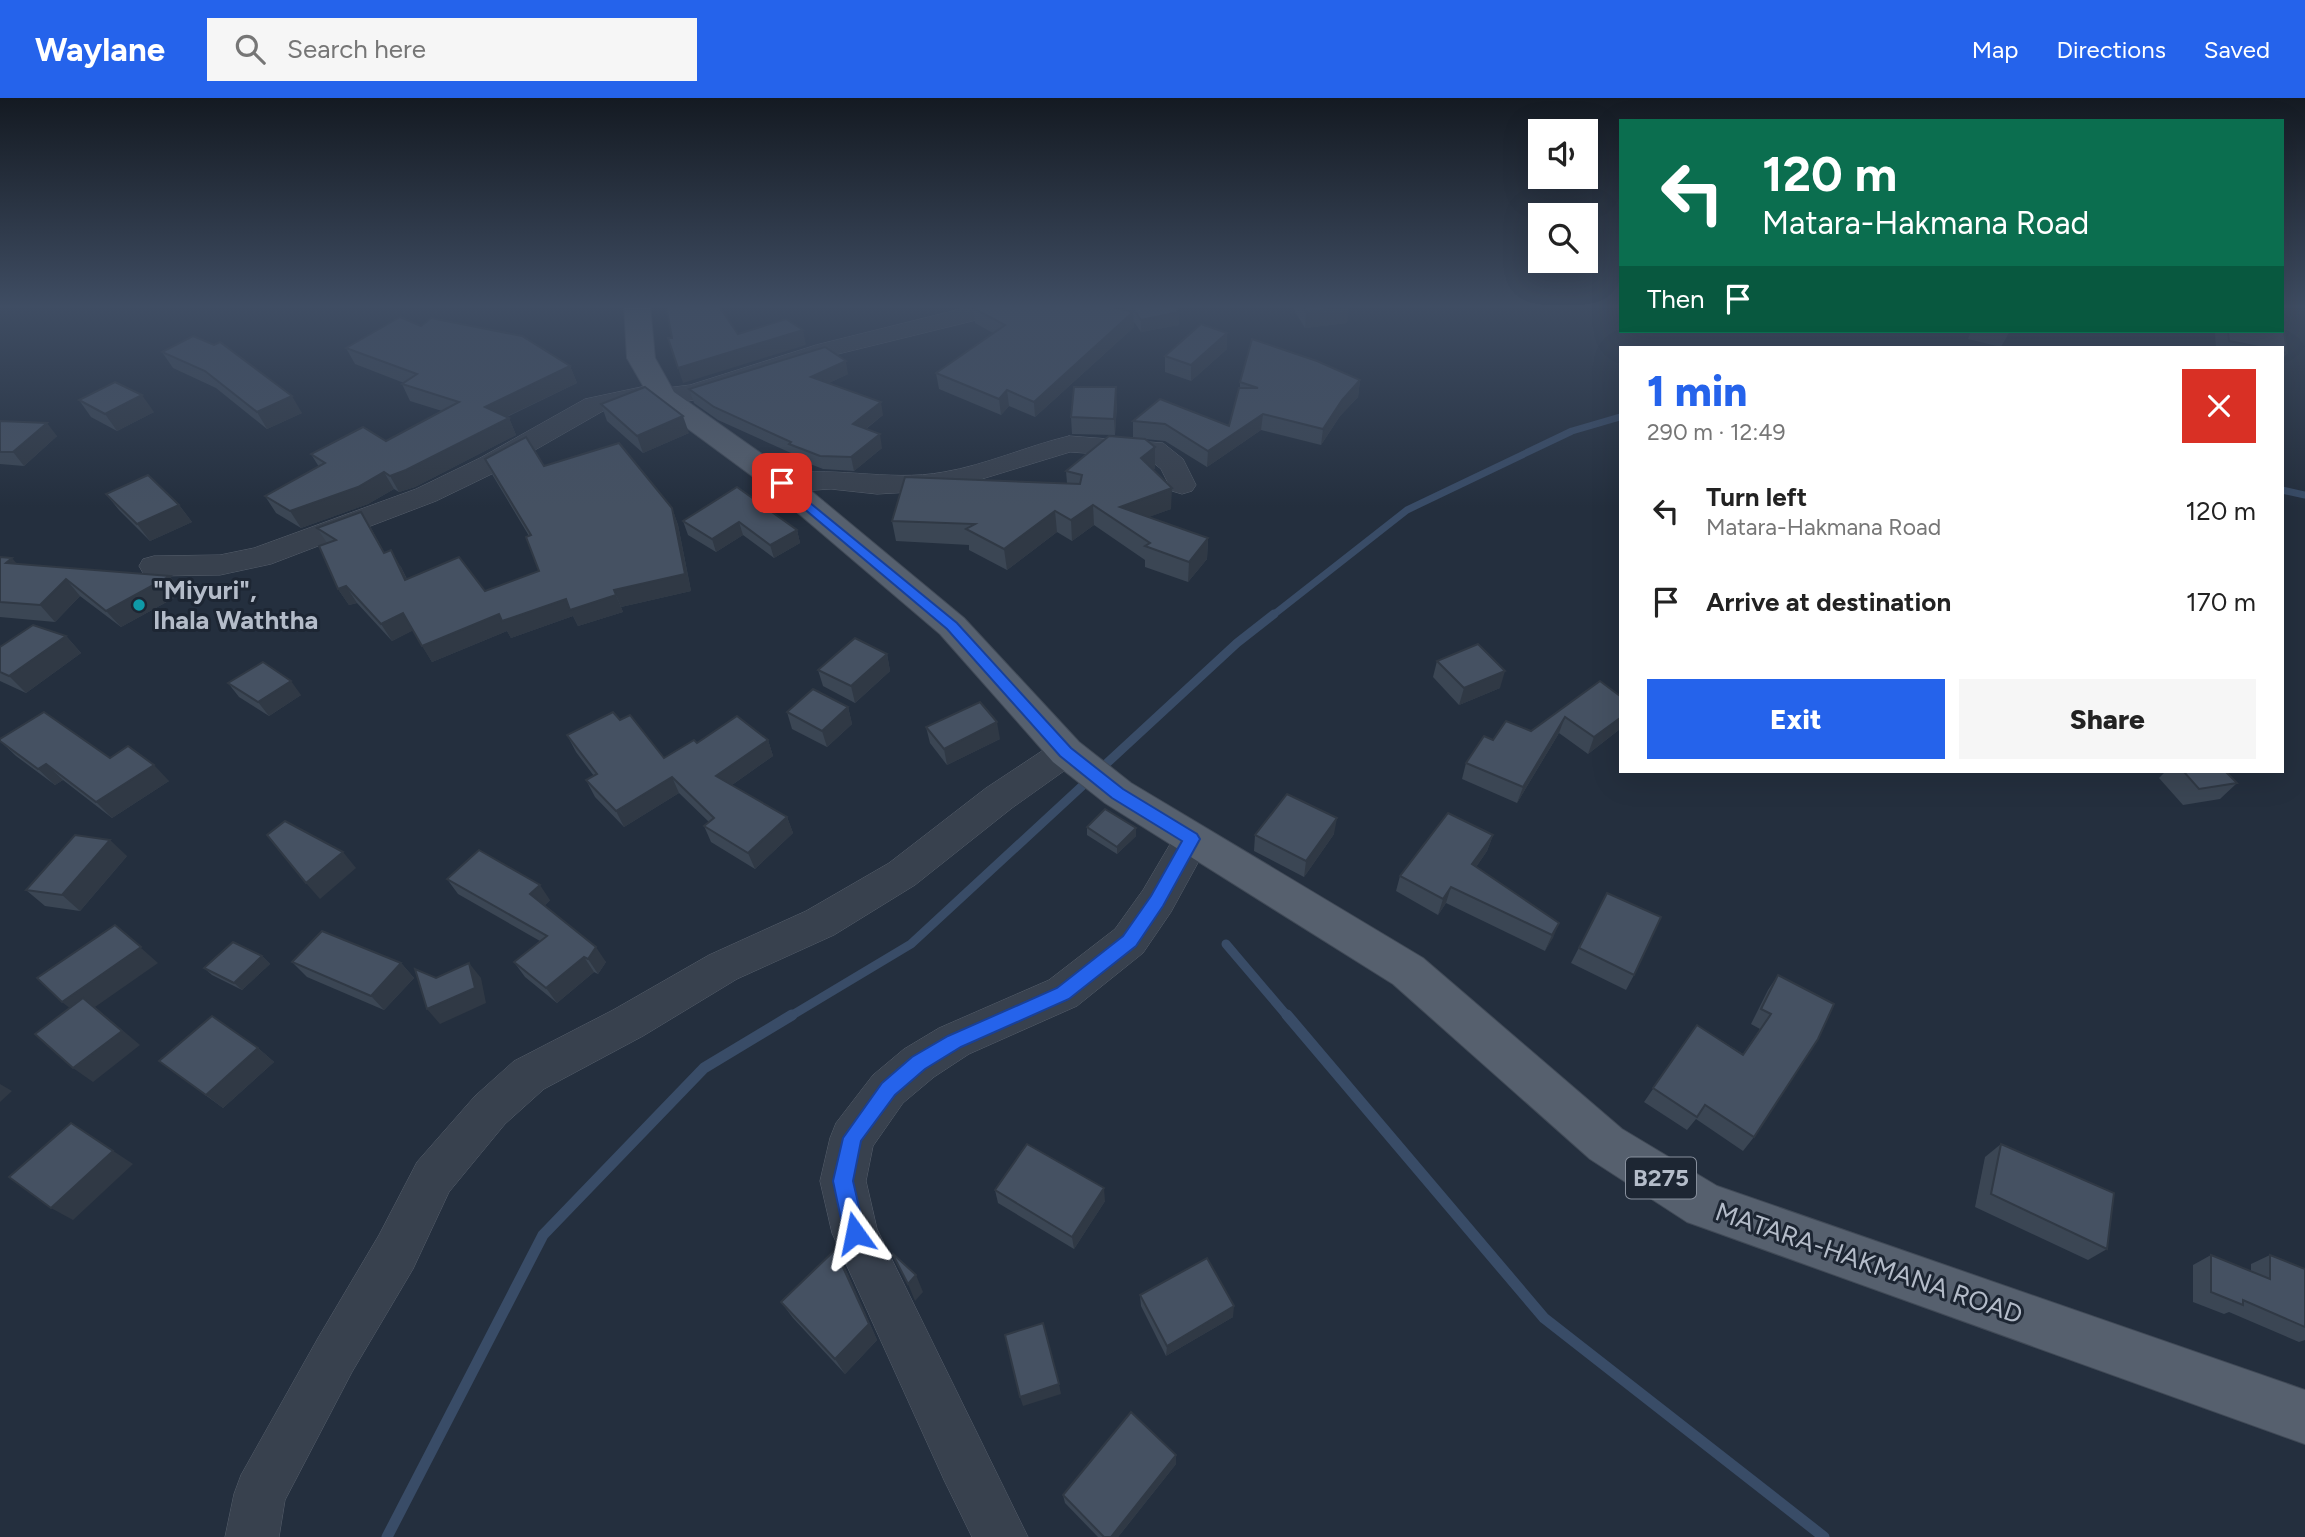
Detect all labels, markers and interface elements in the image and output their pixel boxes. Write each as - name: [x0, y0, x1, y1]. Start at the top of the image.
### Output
- search box: [207, 18, 697, 81]
- text: Waylane: [35, 30, 165, 69]
- icon: search: [231, 30, 269, 68]
- text: Search here: [287, 33, 426, 65]
- text: Map: [1972, 35, 2018, 64]
- text: Directions: [2056, 35, 2166, 64]
- text: Saved: [2204, 35, 2270, 64]
- map controls: [1528, 119, 1598, 273]
- button: sound: [1528, 119, 1598, 189]
- text: 120 m: [1762, 144, 1897, 203]
- icon: left: [1647, 147, 1738, 238]
- button: search: [1528, 203, 1598, 273]
- text: Matara-Hakmana Road: [1762, 204, 2089, 242]
- icon: arrive: [1719, 280, 1757, 318]
- text: Then: [1647, 283, 1705, 315]
- text: 1 min: [1647, 366, 1747, 417]
- button: close: [2182, 369, 2256, 443]
- text: 290 m · 12:49: [1647, 418, 1786, 446]
- pin: [752, 453, 812, 513]
- icon: arrive: [763, 464, 801, 502]
- text: Turn left: [1706, 481, 1807, 513]
- icon: left: [1647, 492, 1685, 530]
- text: 120 m: [2186, 495, 2256, 527]
- text: Matara-Hakmana Road: [1706, 513, 1941, 541]
- place label: "Miyuri", Ihala Waththa: [153, 574, 318, 636]
- icon: arrive: [1647, 583, 1685, 621]
- text: Arrive at destination: [1706, 586, 1951, 618]
- text: 170 m: [2186, 586, 2256, 618]
- marker: "Miyuri", Ihala Waththa: [131, 597, 147, 613]
- button: Exit: [1647, 679, 1945, 759]
- button: Share: [1959, 679, 2256, 759]
- road number: B275: [1626, 1158, 1696, 1198]
- street label: MATARA-HAKMANA ROAD: [1711, 1195, 2027, 1331]
- position arrow: [818, 1196, 892, 1270]

